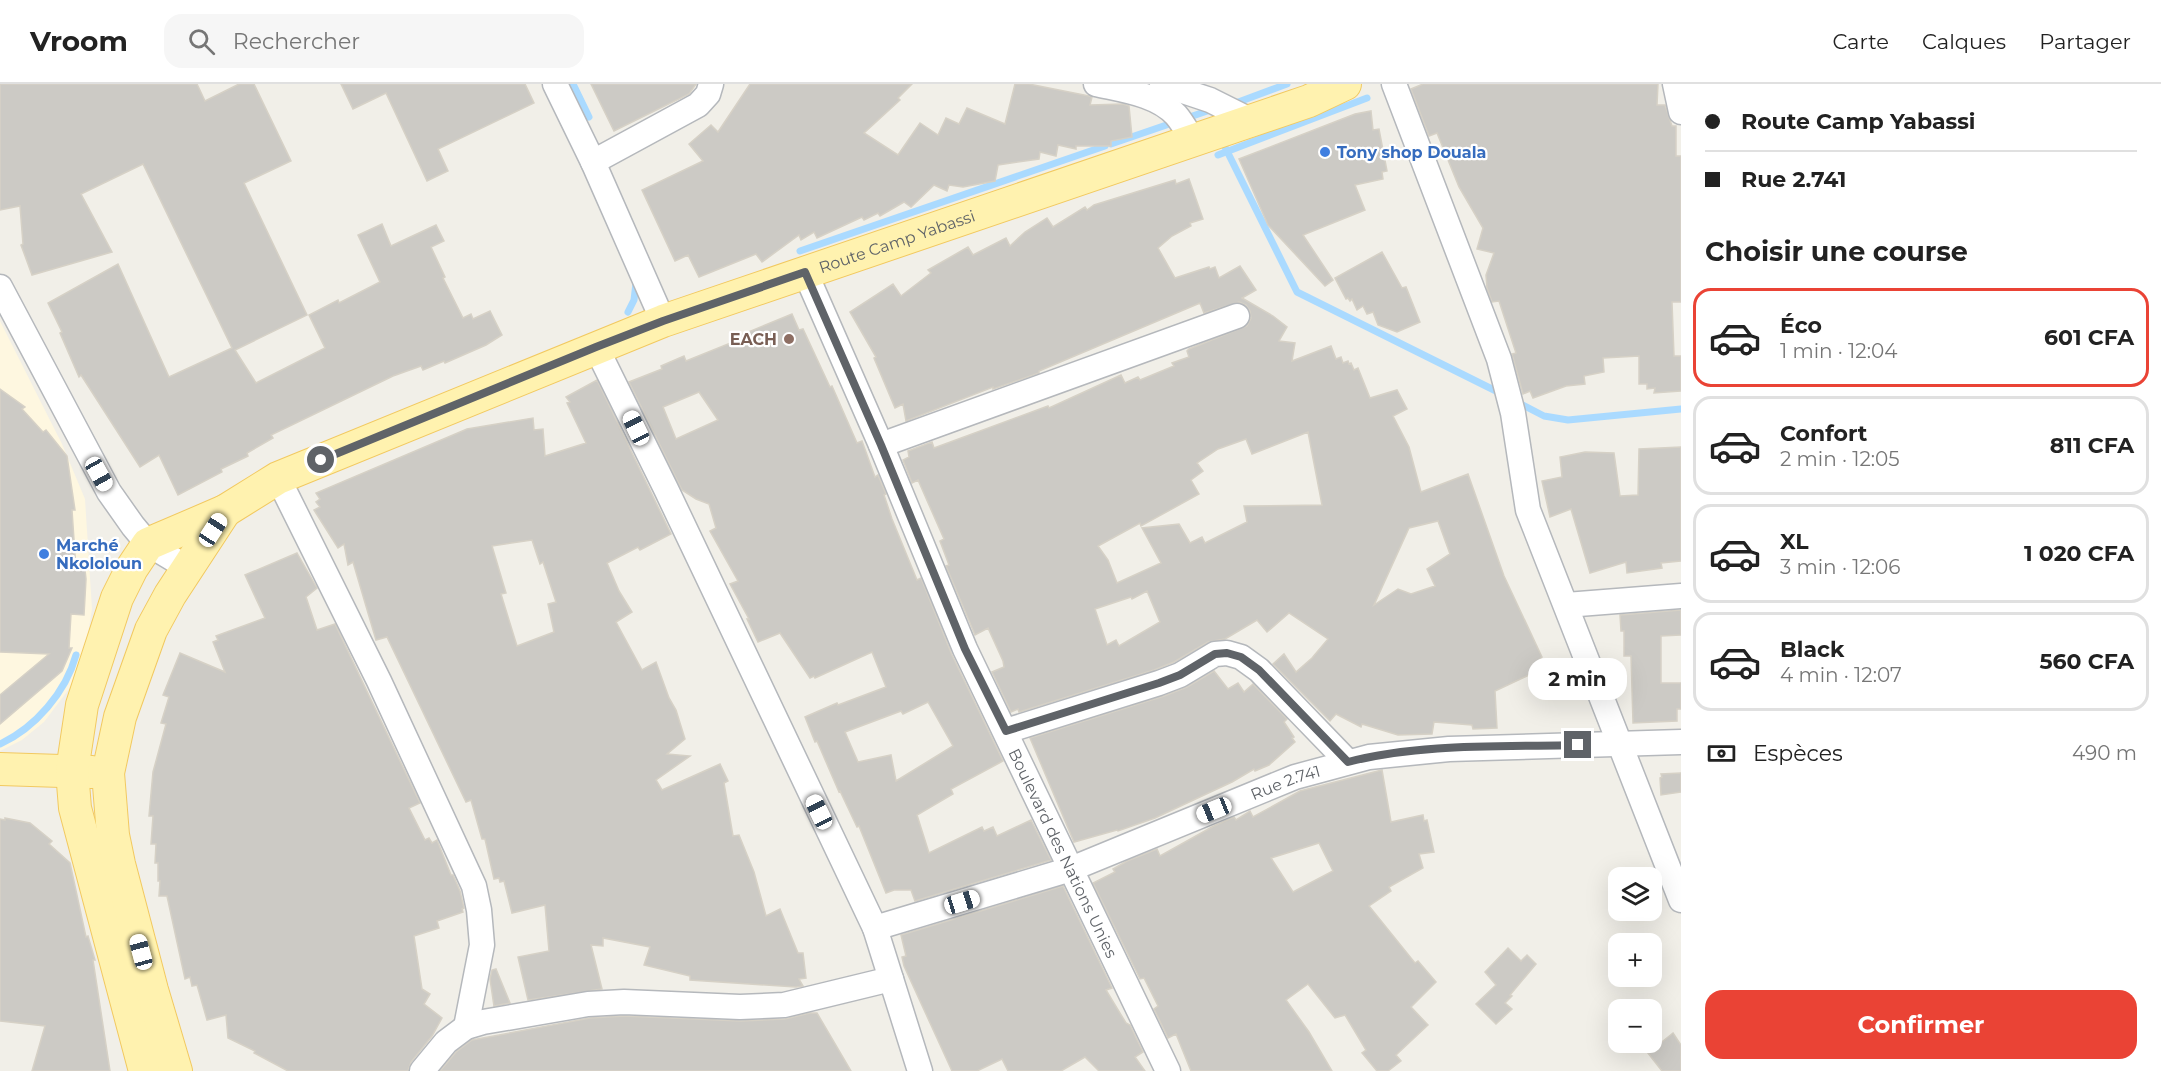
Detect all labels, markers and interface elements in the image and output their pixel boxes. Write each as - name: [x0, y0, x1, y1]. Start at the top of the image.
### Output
- search box: [164, 14, 584, 68]
- text: Vroom: [30, 24, 128, 58]
- icon: search: [185, 25, 218, 58]
- text: Rechercher: [233, 28, 360, 55]
- text: Carte: [1832, 29, 1889, 54]
- text: Calques: [1922, 29, 2006, 54]
- text: Partager: [2039, 29, 2131, 54]
- text: Route Camp Yabassi: [1741, 108, 1975, 135]
- place label: Tony shop Douala: [1337, 143, 1486, 162]
- marker: Tony shop Douala: [1318, 145, 1332, 159]
- text: Rue 2.741: [1741, 166, 1846, 193]
- street label: Route Camp Yabassi: [816, 206, 978, 277]
- text: Choisir une course: [1705, 235, 1968, 268]
- icon: car: [1708, 311, 1762, 365]
- text: Éco: [1780, 312, 1822, 339]
- text: 601 CFA: [2044, 324, 2134, 351]
- place label: EACH: [730, 330, 777, 349]
- marker: EACH: [782, 332, 796, 346]
- text: 1 min · 12:04: [1780, 339, 1897, 363]
- car: [620, 408, 652, 448]
- icon: car: [1708, 419, 1762, 473]
- text: Confort: [1780, 420, 1867, 447]
- text: 811 CFA: [2050, 432, 2134, 459]
- route start: [307, 446, 334, 473]
- text: 2 min · 12:05: [1780, 447, 1900, 471]
- car: [82, 454, 116, 494]
- car: [196, 510, 230, 550]
- icon: car: [1708, 527, 1762, 581]
- text: XL: [1780, 528, 1809, 555]
- place label: Marché Nkololoun: [56, 536, 142, 573]
- text: 1 020 CFA: [2024, 540, 2134, 567]
- marker: Marché Nkololoun: [37, 547, 51, 561]
- text: 3 min · 12:06: [1780, 555, 1900, 579]
- icon: car: [1708, 635, 1762, 689]
- text: Black: [1780, 636, 1844, 663]
- text: 560 CFA: [2040, 648, 2134, 675]
- callout: 2 min: [1528, 658, 1628, 700]
- text: 4 min · 12:07: [1780, 663, 1902, 687]
- text: 2 min: [1548, 667, 1607, 691]
- route end: [1564, 731, 1591, 758]
- icon: cash: [1705, 737, 1738, 770]
- text: Espèces: [1753, 740, 1843, 767]
- text: 490 m: [2072, 741, 2137, 765]
- street label: Boulevard des Nations Unies: [1004, 746, 1121, 961]
- street label: Rue 2.741: [1248, 762, 1322, 804]
- car: [803, 792, 835, 832]
- car: [1194, 795, 1234, 825]
- map controls: [1608, 867, 1662, 1053]
- button: layers: [1608, 867, 1662, 921]
- car: [942, 888, 982, 916]
- car: [128, 932, 154, 972]
- button: +: [1608, 933, 1662, 987]
- button: Confirmer: [1705, 990, 2137, 1059]
- button: −: [1608, 999, 1662, 1053]

